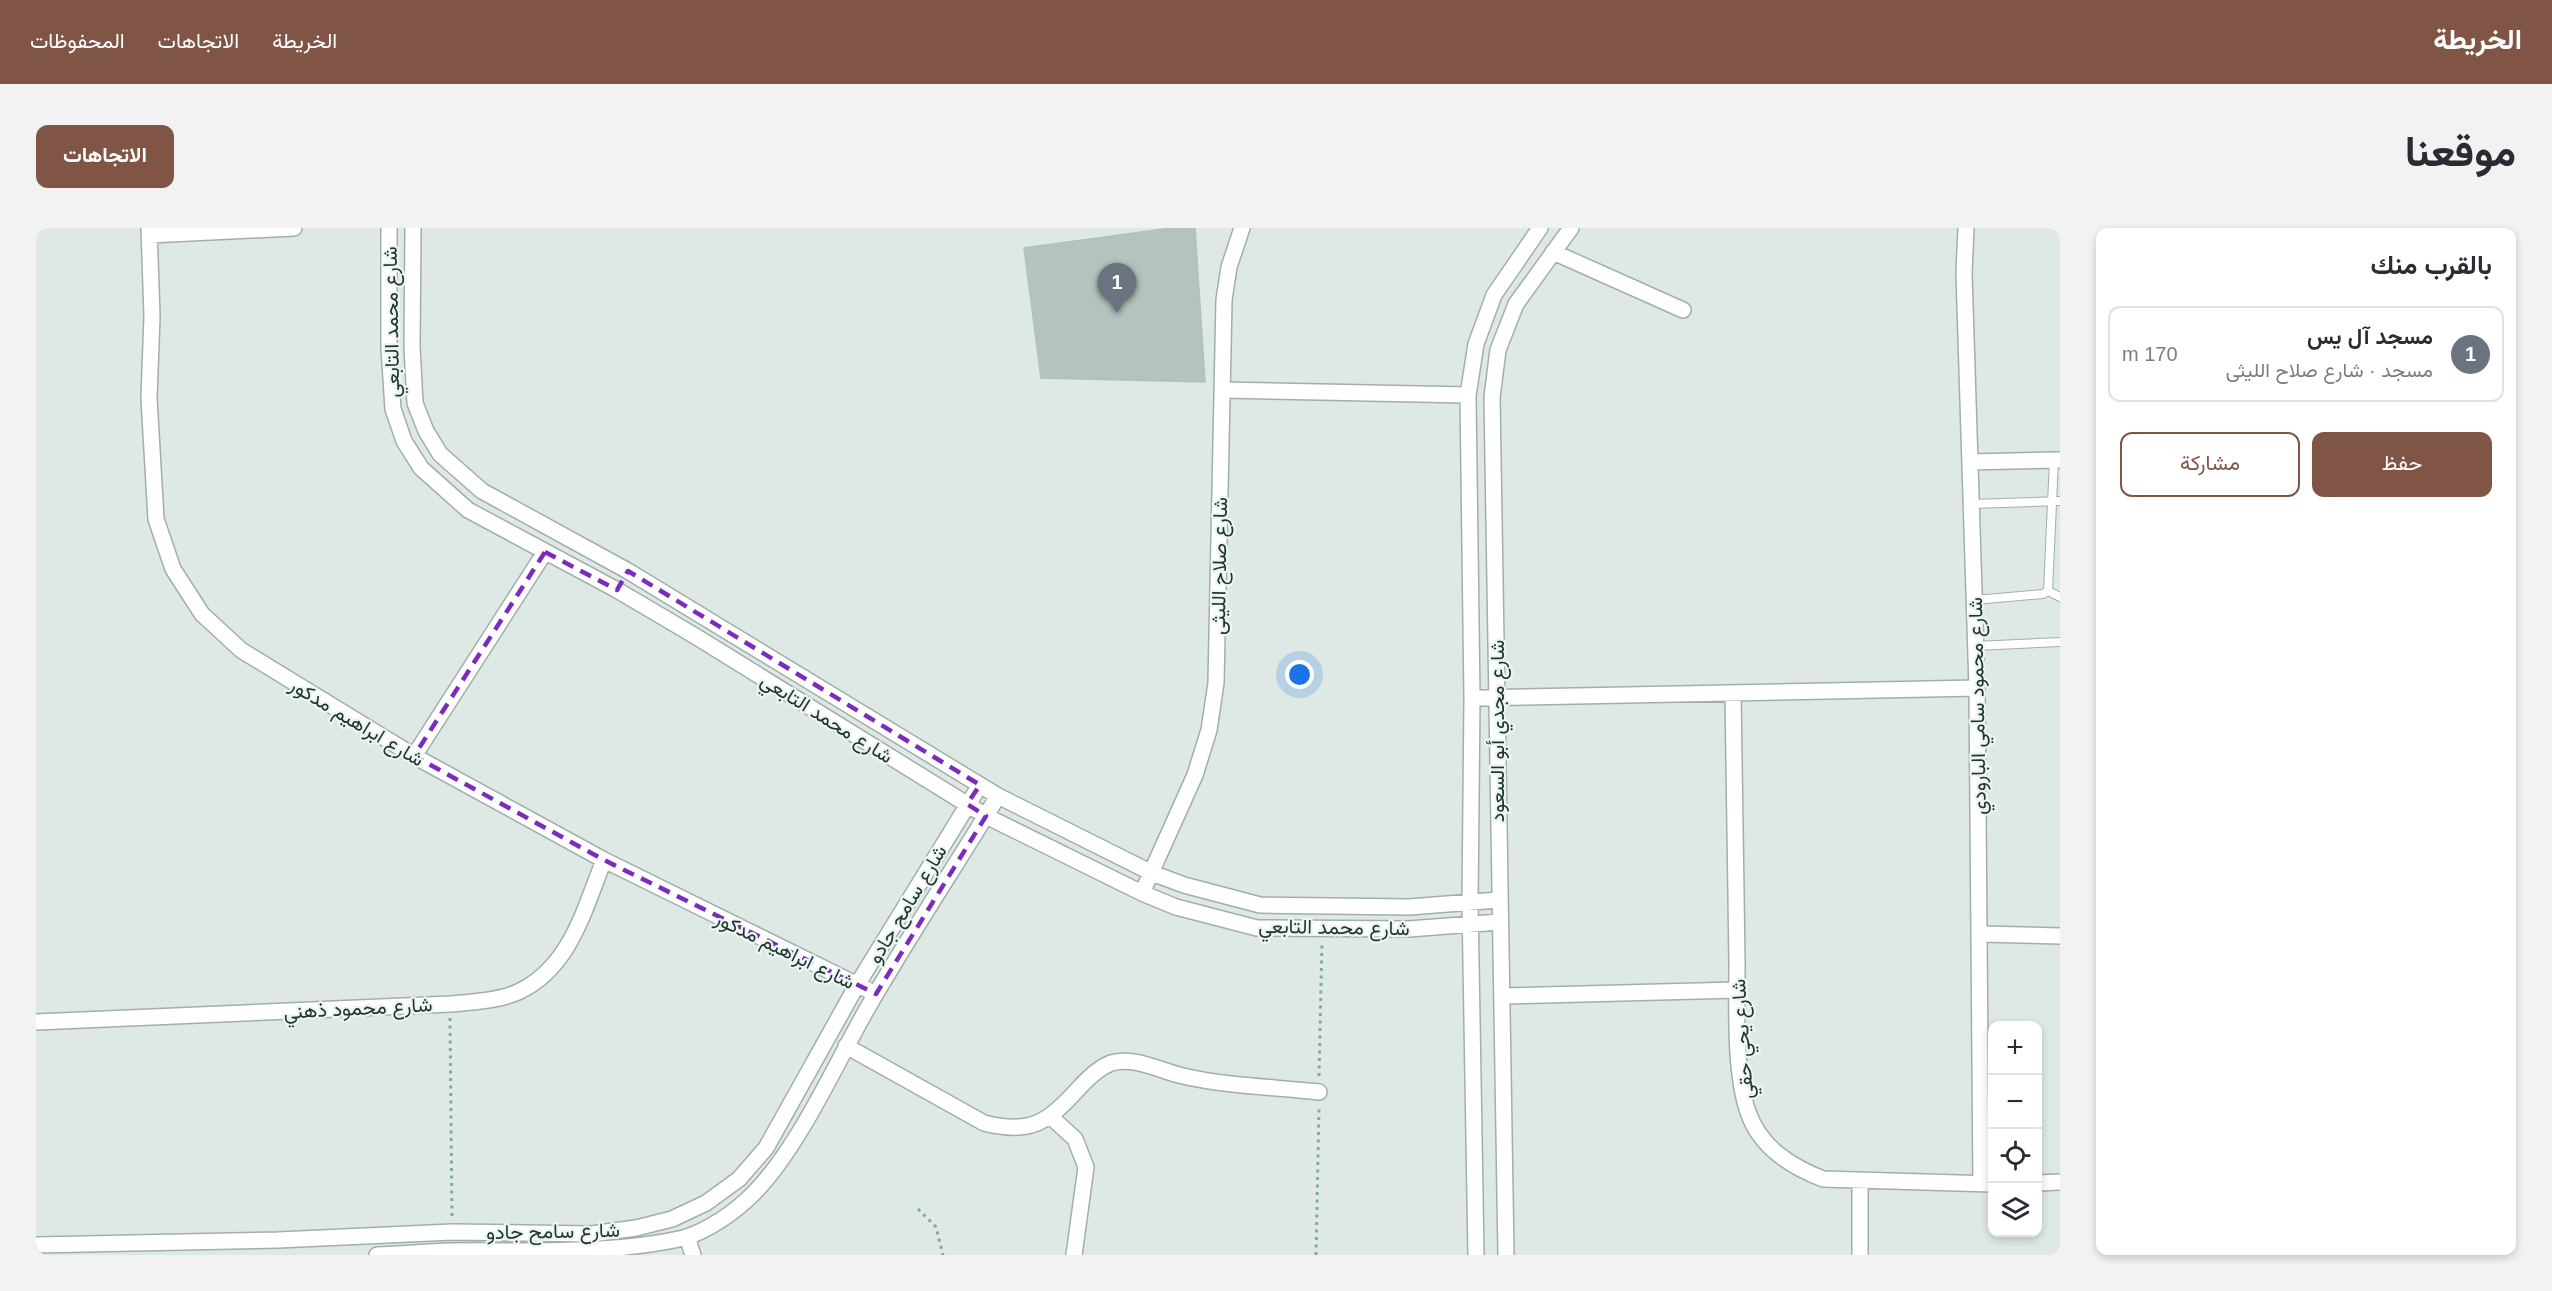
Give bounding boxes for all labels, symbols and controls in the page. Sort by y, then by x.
text: الخريطة [2433,24,2522,55]
text: المحفوظات [30,29,125,52]
text: الاتجاهات [158,29,239,52]
text: الخريطة [272,29,337,52]
button: الاتجاهات [36,125,174,188]
text: موقعنا [2405,128,2516,175]
street label: شارع محمد التابعي [379,246,409,398]
text: بالقرب منك [2371,250,2492,280]
pin: 1 [1098,264,1136,313]
text: مسجد آل يس [2307,324,2433,349]
text: 170 m [2122,343,2178,365]
text: 1 [2465,343,2476,365]
text: مسجد · شارع صلاح الليثى [2226,359,2433,381]
button: مشاركة [2120,432,2300,497]
button: حفظ [2312,432,2492,497]
street label: شارع صلاح الليثى [1207,497,1234,635]
street label: شارع محمود سامي البارودي [1964,597,1996,815]
street label: شارع مجدي أبو السعود [1486,640,1514,822]
your location [1285,660,1314,689]
street label: شارع محمد التابعي [754,669,897,773]
street label: شارع ابراهيم مدكور [284,673,428,773]
street label: شارع سامح جادو [863,841,953,969]
street label: شارع ابراهيم مدكور [709,906,858,996]
street label: شارع محمد التابعي [1258,915,1410,945]
street label: شارع يحي حقي [1727,978,1763,1100]
street label: شارع محمود ذهني [283,993,433,1029]
map controls [1988,1021,2042,1237]
button: + [1988,1021,2042,1075]
button: − [1988,1075,2042,1129]
button: locate [1988,1129,2042,1183]
button: layers [1988,1183,2042,1237]
street label: شارع سامح جادو [486,1219,620,1246]

